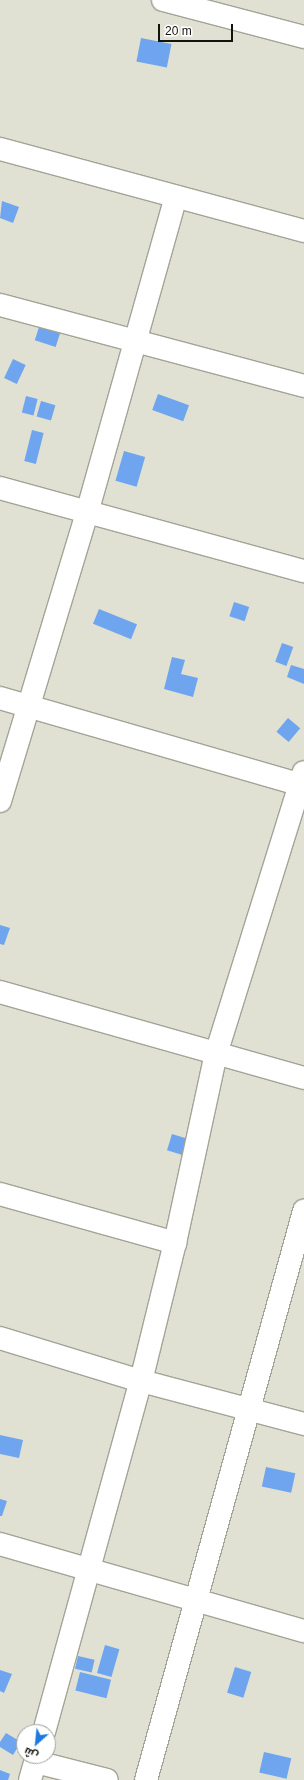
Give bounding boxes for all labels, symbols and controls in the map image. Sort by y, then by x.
scale bar [160,16,235,42]
text: 20 m [165,24,192,38]
north arrow [16,1724,56,1764]
text: ش [22,1745,40,1762]

